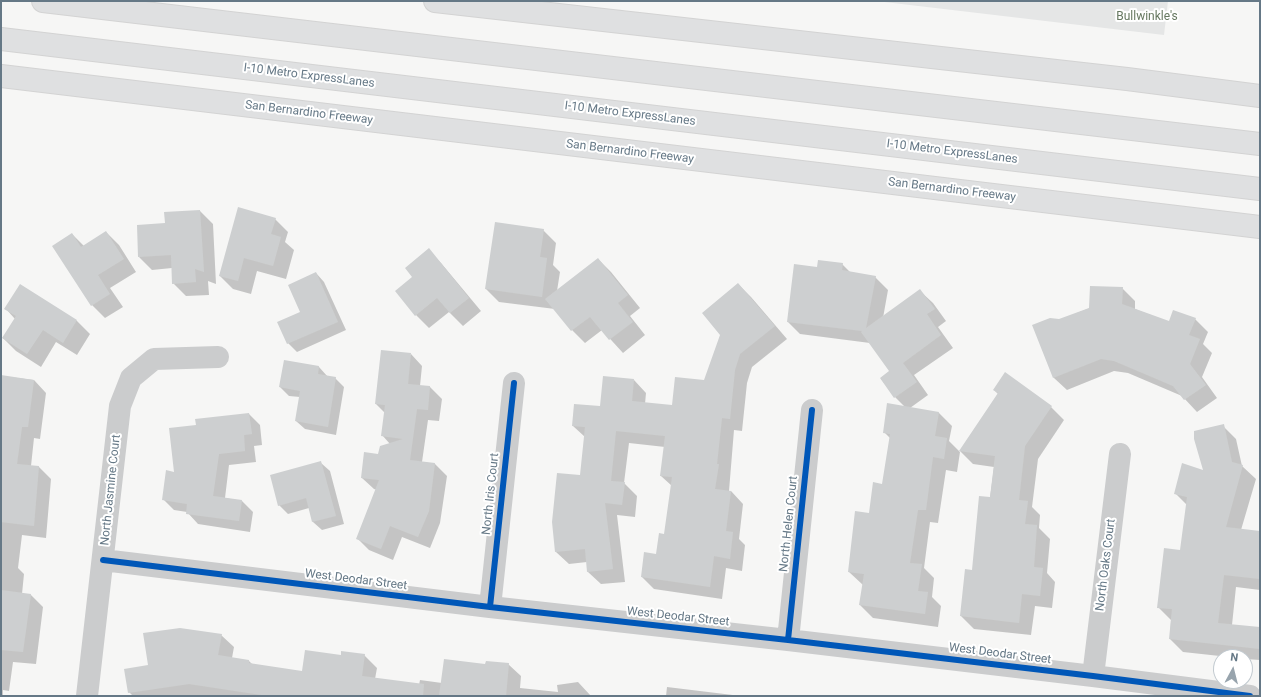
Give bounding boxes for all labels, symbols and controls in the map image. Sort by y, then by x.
park label: Bullwinkle's [1116,10,1178,24]
street label: I-10 Metro ExpressLanes [243,61,375,91]
street label: San Bernardino Freeway [244,98,374,128]
street label: I-10 Metro ExpressLanes [564,99,696,129]
street label: San Bernardino Freeway [565,137,695,167]
street label: I-10 Metro ExpressLanes [886,137,1018,167]
street label: San Bernardino Freeway [887,175,1017,205]
street label: North Jasmine Court [98,434,124,546]
street label: North Iris Court [480,452,502,536]
street label: North Helen Court [777,475,801,573]
street label: North Oaks Court [1093,518,1119,612]
street label: West Deodar Street [304,567,408,593]
street label: West Deodar Street [626,604,730,630]
street label: West Deodar Street [948,641,1052,667]
north arrow [1213,649,1253,689]
text: N [1230,651,1239,665]

